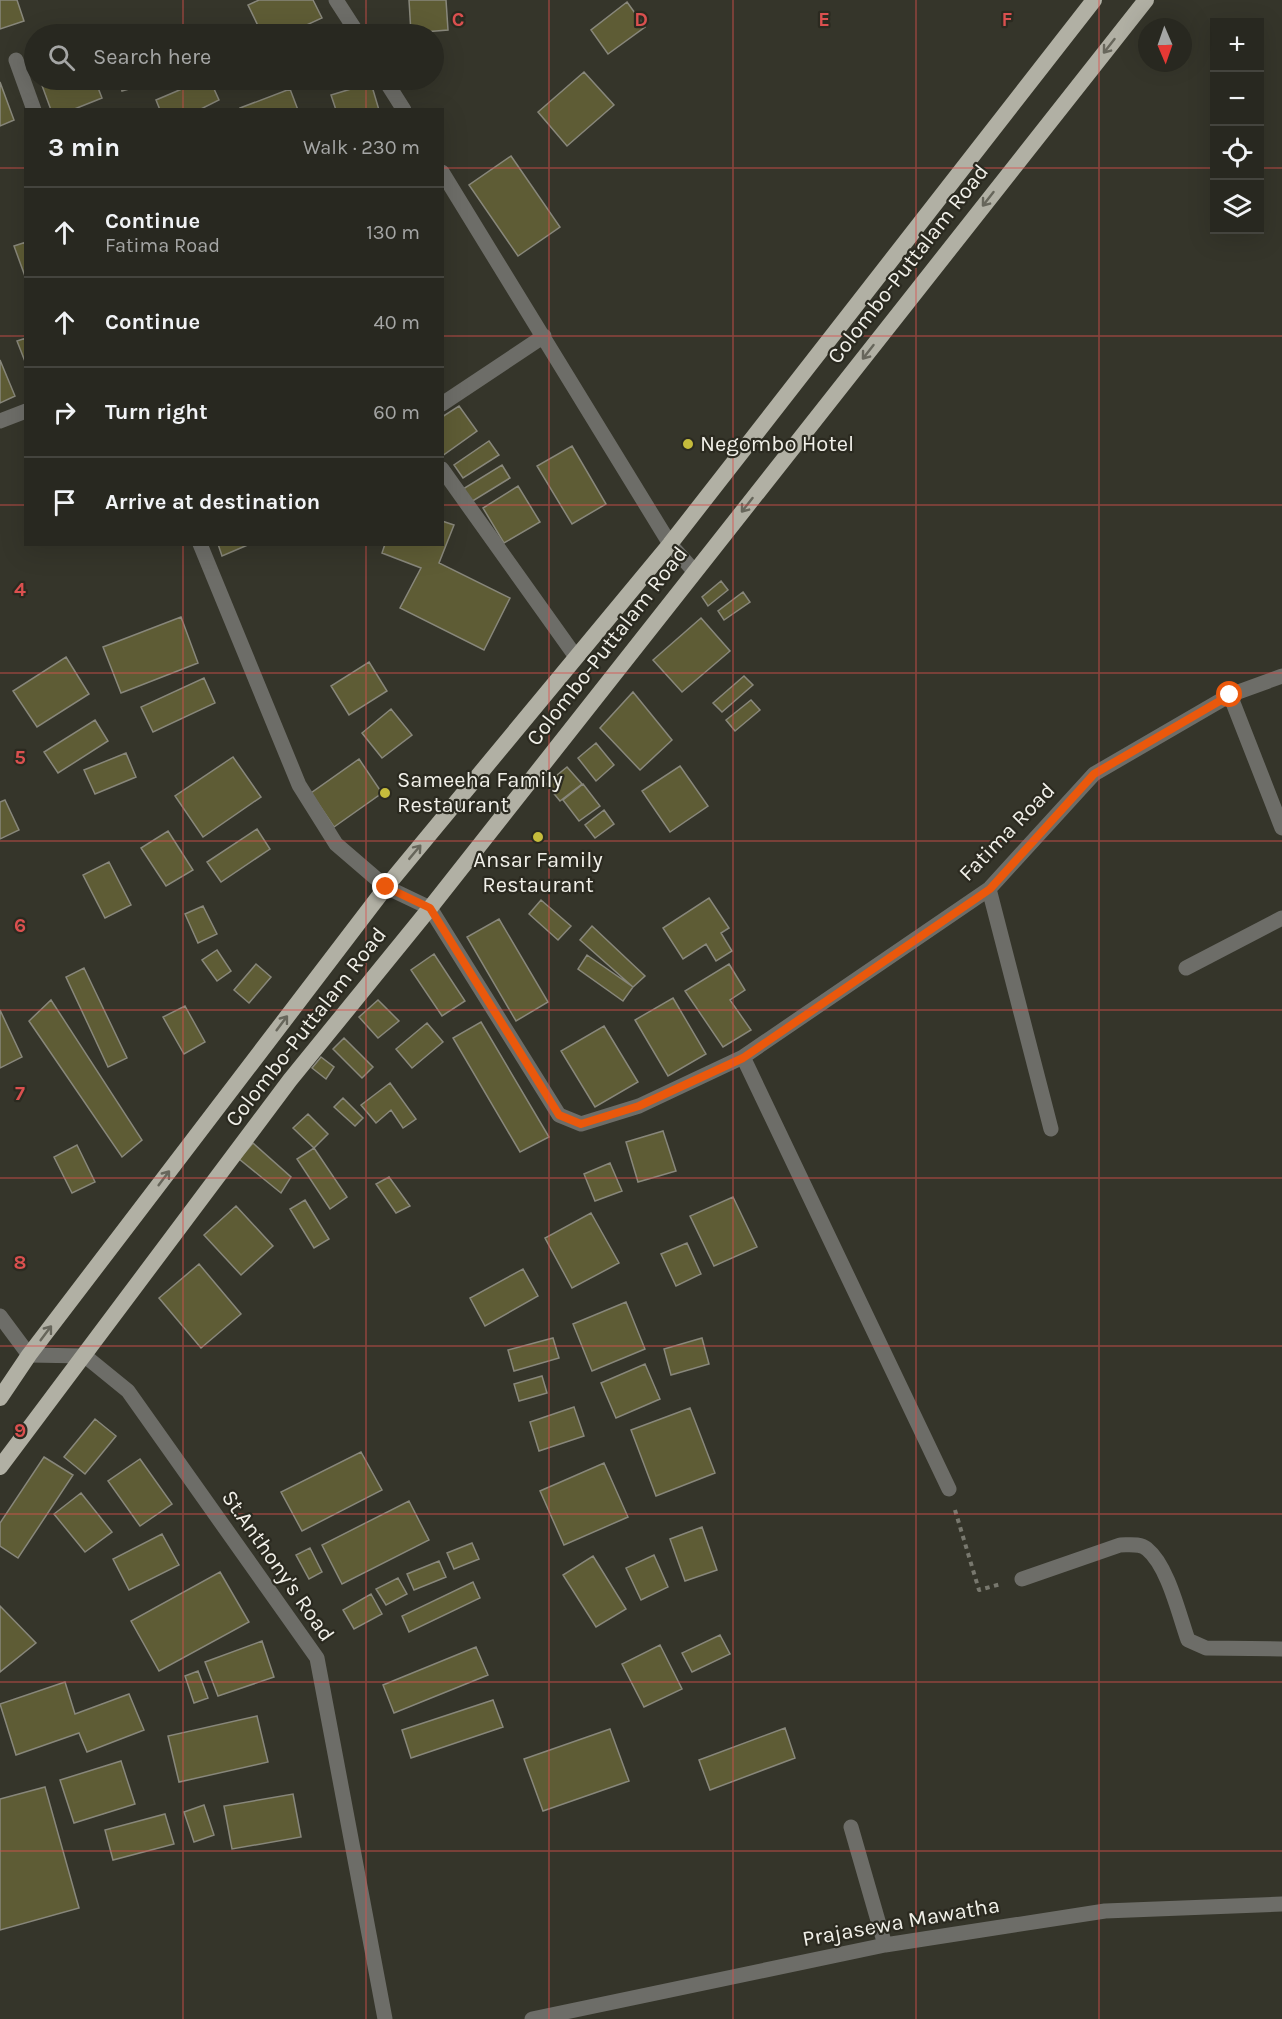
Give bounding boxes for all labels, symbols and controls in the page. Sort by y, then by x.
text: C [452,8,464,31]
text: D [634,8,648,31]
text: E [818,8,830,31]
text: F [1002,8,1013,31]
north arrow [1138,18,1192,72]
map controls [1210,18,1264,234]
button: + [1210,18,1264,72]
search box [24,24,444,90]
one-way arrow [1103,38,1116,54]
icon: search [45,41,78,74]
text: Search here [93,44,211,70]
button: − [1210,72,1264,126]
button: locate [1210,126,1264,180]
text: 3 min [48,132,120,163]
text: Walk · 230 m [303,136,420,159]
street label: Colombo-Puttalam Road [822,159,994,369]
button: layers [1210,180,1264,234]
one-way arrow [982,191,995,207]
text: Continue [105,208,200,234]
icon: ahead [48,216,81,249]
text: 130 m [366,221,420,244]
text: Fatima Road [105,234,220,257]
icon: ahead [48,306,81,339]
text: Continue [105,309,200,335]
text: 40 m [374,311,420,334]
one-way arrow [861,344,874,360]
icon: right [48,396,81,429]
text: Turn right [105,399,208,425]
text: 60 m [373,401,420,424]
place label: Negombo Hotel [700,431,854,457]
marker: Negombo Hotel [681,437,695,451]
icon: arrive [48,486,81,519]
text: Arrive at destination [105,489,320,515]
one-way arrow [740,497,753,513]
street label: Colombo-Puttalam Road [521,541,693,751]
text: 4 [14,578,26,601]
route start [1216,681,1242,707]
text: 5 [14,746,26,769]
place label: Sameeha Family Restaurant [397,767,563,818]
street label: Fatima Road [954,777,1060,887]
marker: Sameeha Family Restaurant [378,786,392,800]
marker: Ansar Family Restaurant [531,830,545,844]
one-way arrow [408,845,422,860]
place label: Ansar Family Restaurant [473,847,603,898]
route end [372,873,398,899]
text: 6 [14,914,26,937]
street label: Colombo-Puttalam Road [220,922,392,1132]
one-way arrow [276,1015,289,1031]
text: 7 [15,1082,25,1105]
one-way arrow [158,1170,170,1186]
text: 8 [14,1251,26,1274]
one-way arrow [39,1325,52,1341]
text: 9 [14,1419,26,1442]
street label: St.Anthony's Road [216,1485,340,1647]
street label: Prajasewa Mawatha [800,1892,1002,1952]

